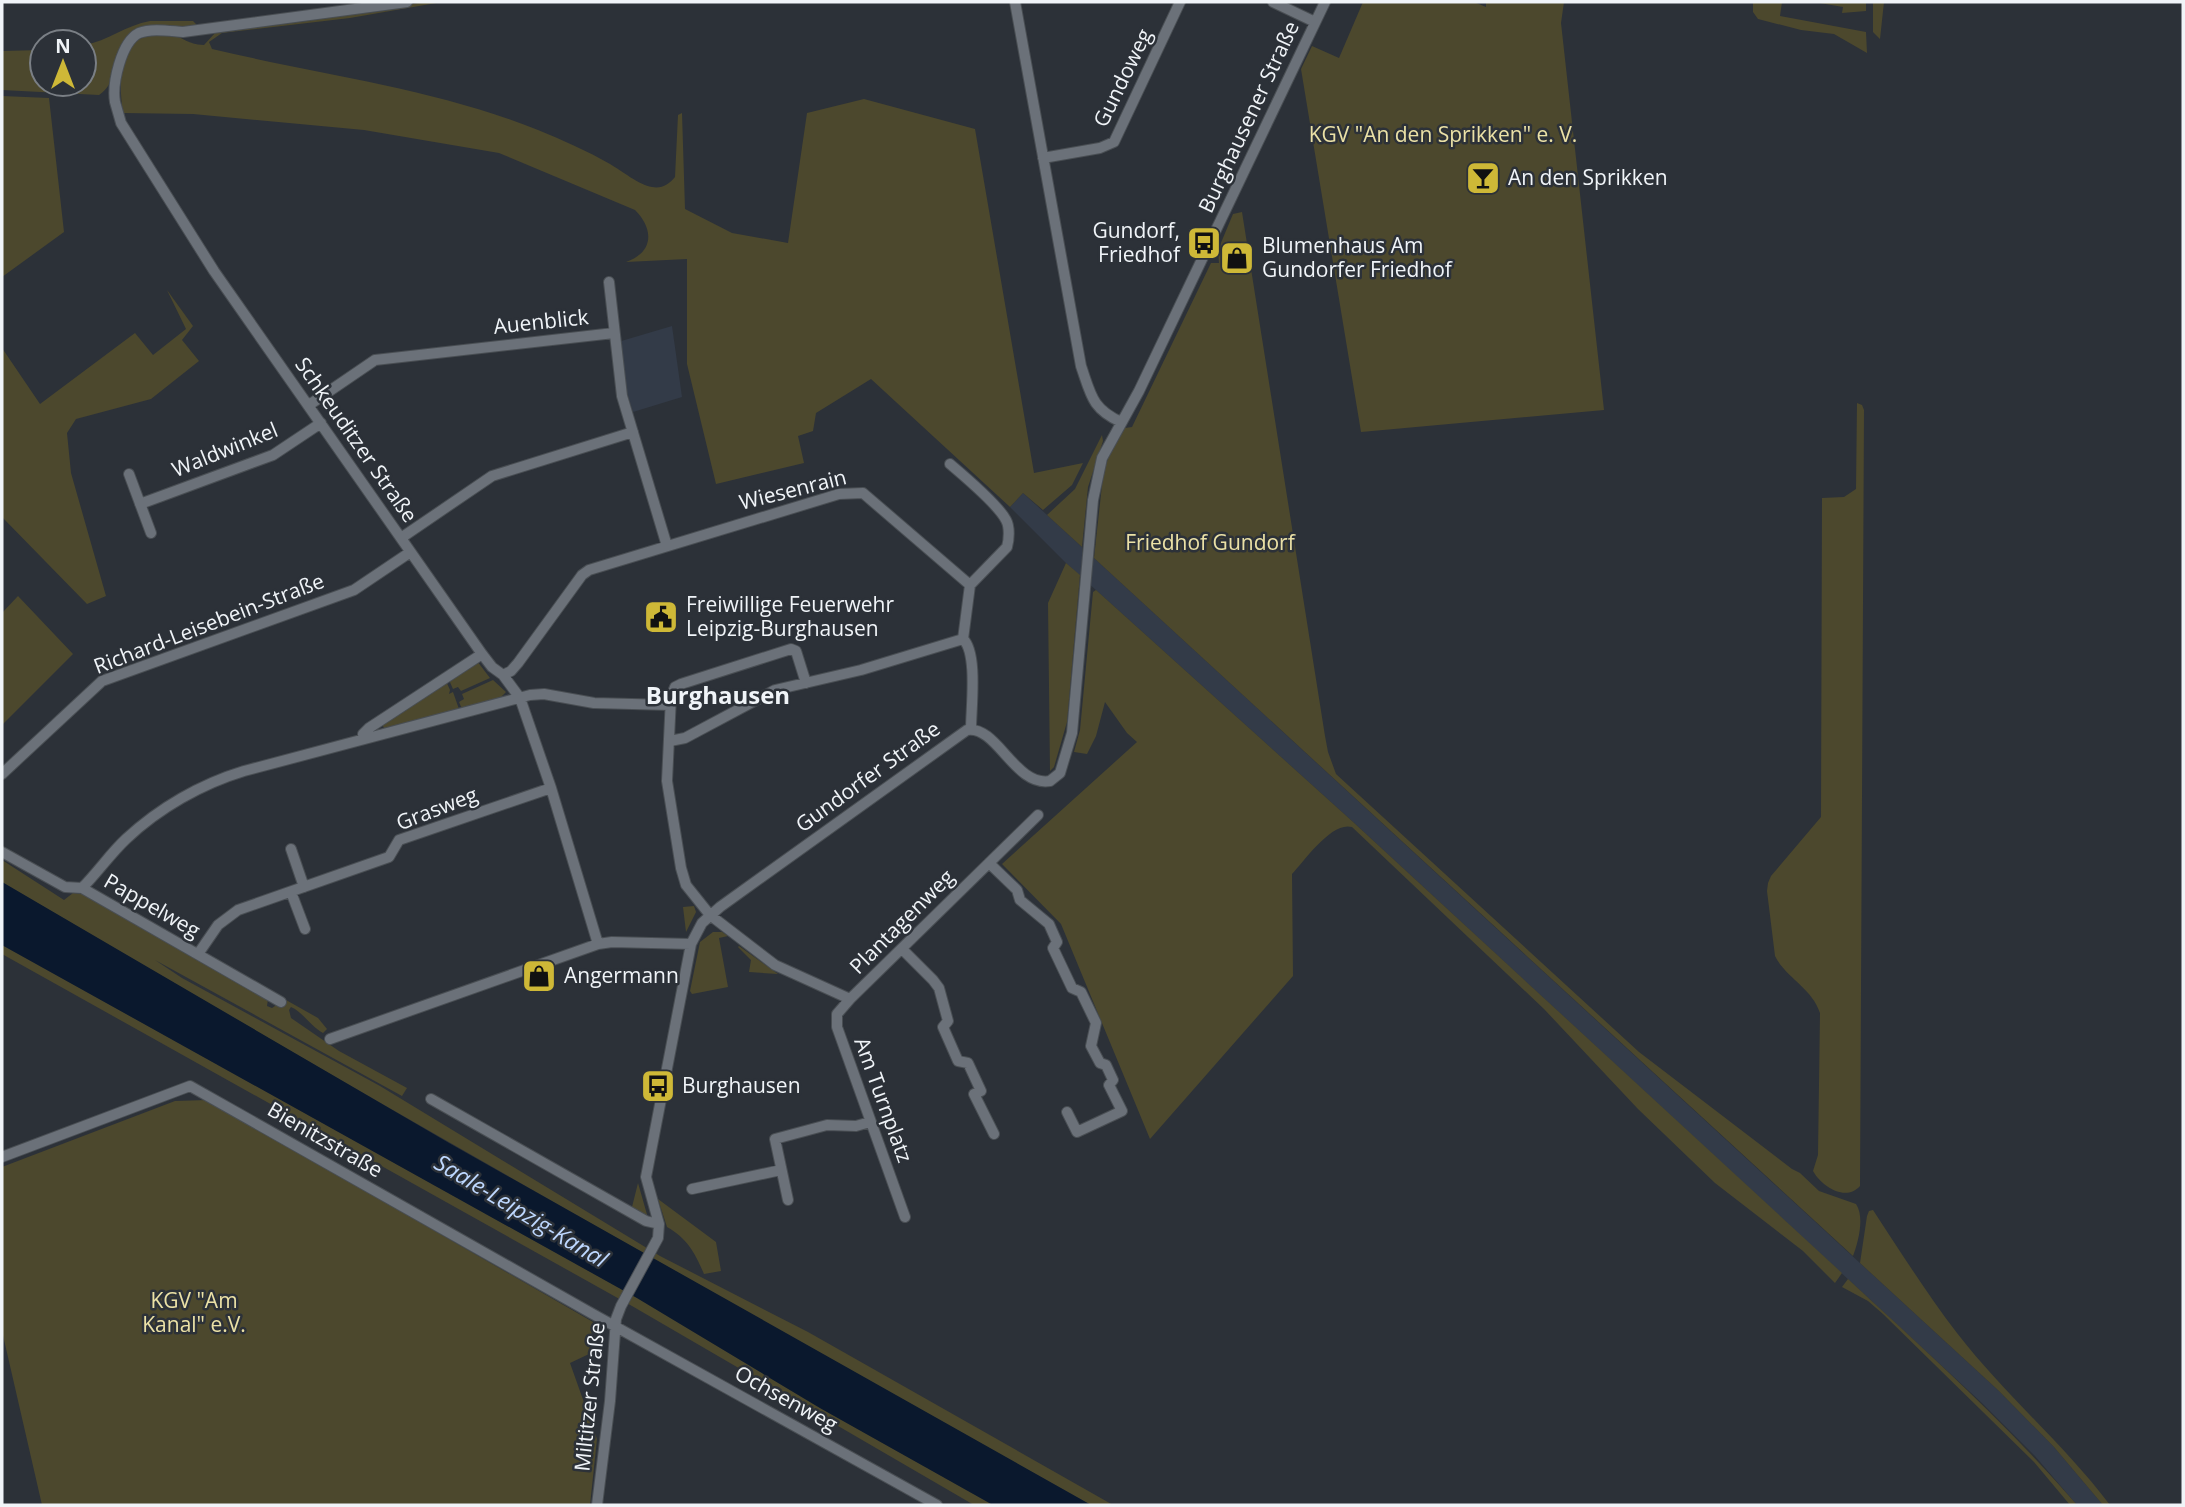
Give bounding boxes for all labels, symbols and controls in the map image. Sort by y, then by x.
street label: Burghausener Straße [1191,16,1305,217]
street label: Gundoweg [1086,24,1158,131]
north arrow [28,28,98,98]
text: N [55,33,71,59]
park label: KGV "An den Sprikken" e. V. [1309,120,1577,148]
bar icon: An den Sprikken [1464,159,1502,197]
place label: An den Sprikken [1508,163,1668,191]
place label: Gundorf, Friedhof [1092,216,1182,268]
bus stop icon: Gundorf, Friedhof [1185,224,1223,262]
place label: Blumenhaus Am Gundorfer Friedhof [1262,231,1454,283]
shop icon: Blumenhaus Am Gundorfer Friedhof [1218,239,1256,277]
street label: Auenblick [492,302,590,340]
street label: Schkeuditzer Straße [289,351,424,528]
street label: Waldwinkel [168,415,282,483]
street label: Wiesenrain [736,462,849,516]
park label: Friedhof Gundorf [1125,528,1297,556]
street label: Richard-Leisebein-Straße [89,566,328,680]
place label: Freiwillige Feuerwehr Leipzig-Burghausen [686,590,894,642]
public building icon: Freiwillige Feuerwehr Leipzig-Burghausen [642,598,680,636]
district label: Burghausen [646,678,790,711]
street label: Gundorfer Straße [790,714,945,838]
street label: Grasweg [392,780,481,836]
street label: Plantagenweg [843,863,960,980]
street label: Pappelweg [99,866,206,944]
shop icon: Angermann [520,957,558,995]
place label: Angermann [564,961,679,989]
street label: Am Turnplatz [848,1033,920,1166]
bus stop icon: Burghausen [639,1067,677,1105]
place label: Burghausen [682,1071,801,1099]
street label: Bienitzstraße [263,1095,388,1183]
water label: Saale-Leipzig-Kanal [429,1146,615,1275]
park label: KGV "Am Kanal" e.V. [142,1286,246,1338]
street label: Miltitzer Straße [567,1321,611,1473]
street label: Ochsenweg [730,1358,843,1438]

